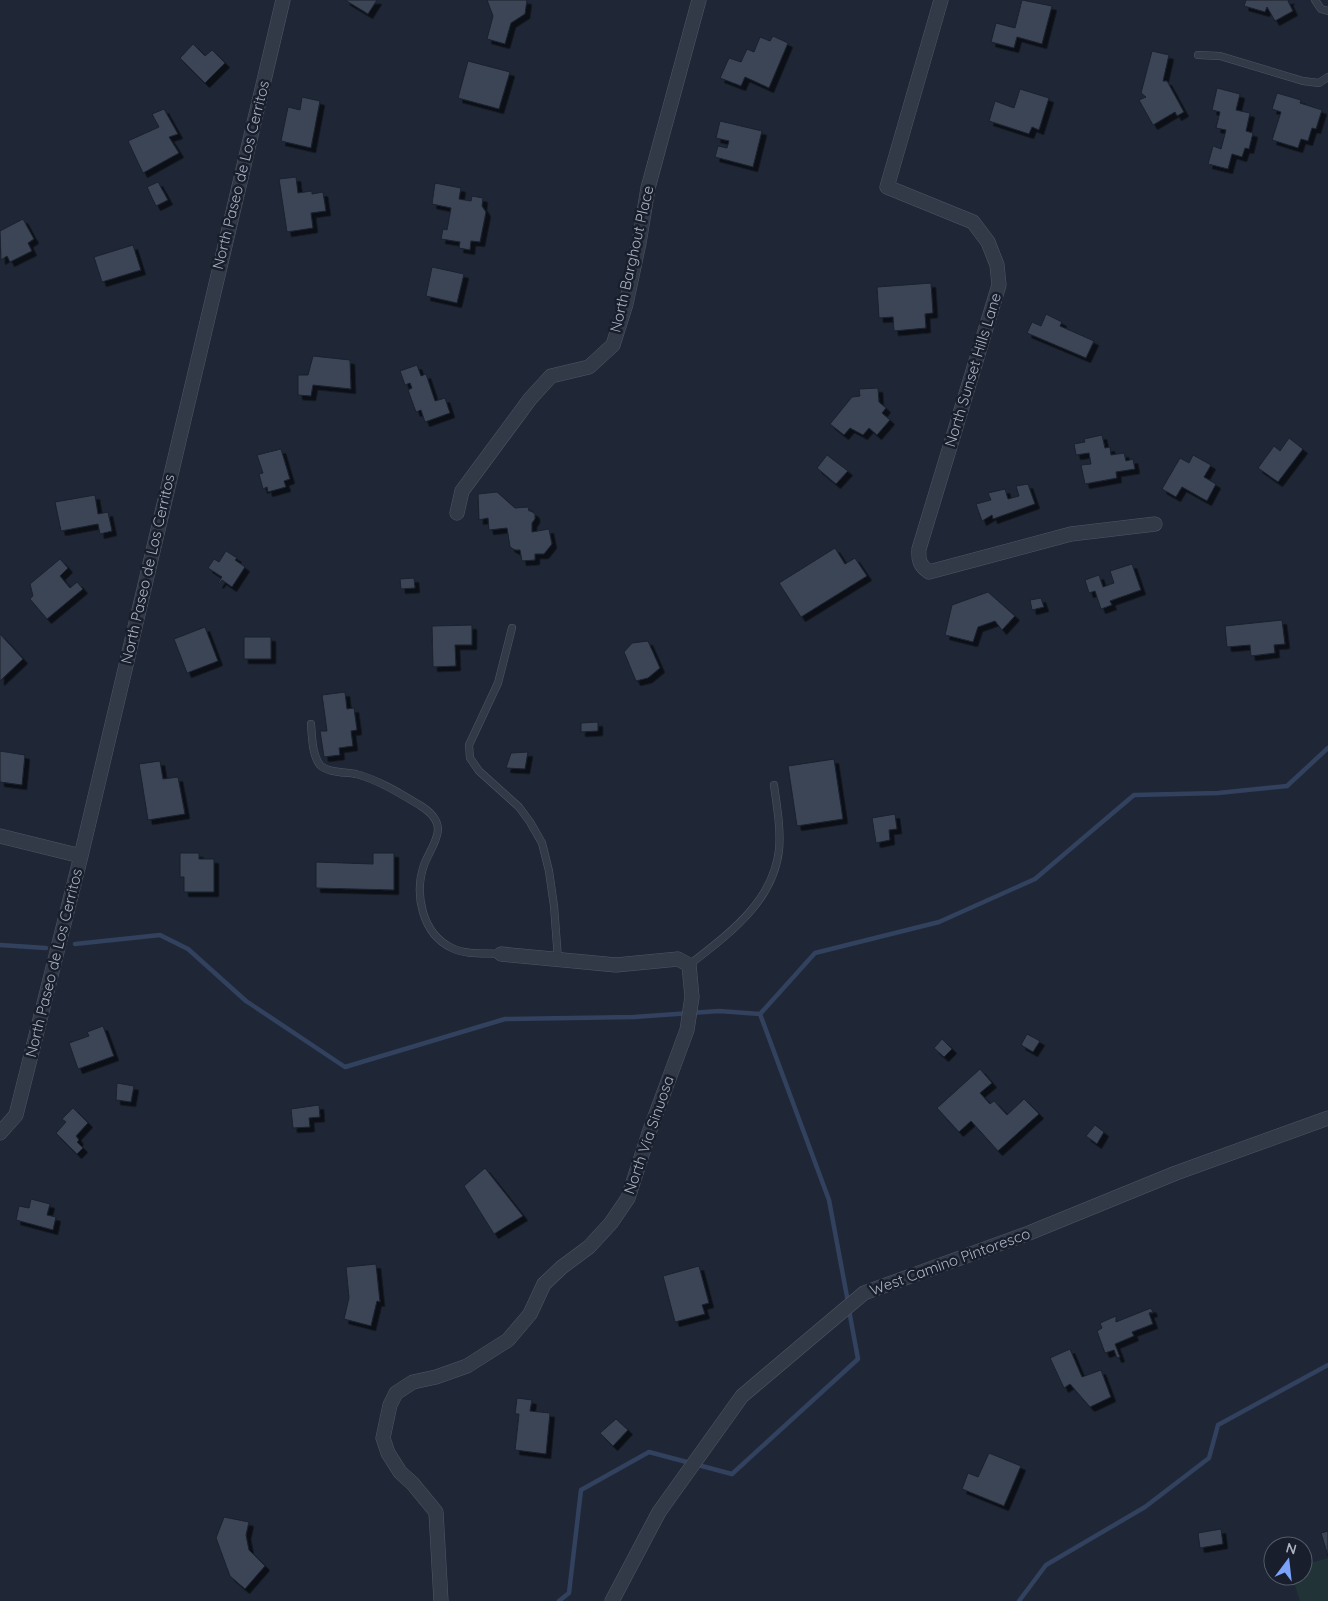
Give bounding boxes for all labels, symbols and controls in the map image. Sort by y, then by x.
street label: North Paseo de Los Cerritos [208,78,273,271]
street label: North Barghout Place [605,184,658,334]
street label: North Sunset Hills Lane [940,291,1005,449]
street label: North Paseo de Los Cerritos [116,472,179,666]
street label: North Paseo de Los Cerritos [21,866,86,1059]
street label: North Via Sinuosa [619,1073,678,1197]
street label: West Camino Pintoresco [867,1224,1033,1299]
north arrow [1263,1536,1313,1586]
text: N [1284,1538,1299,1558]

